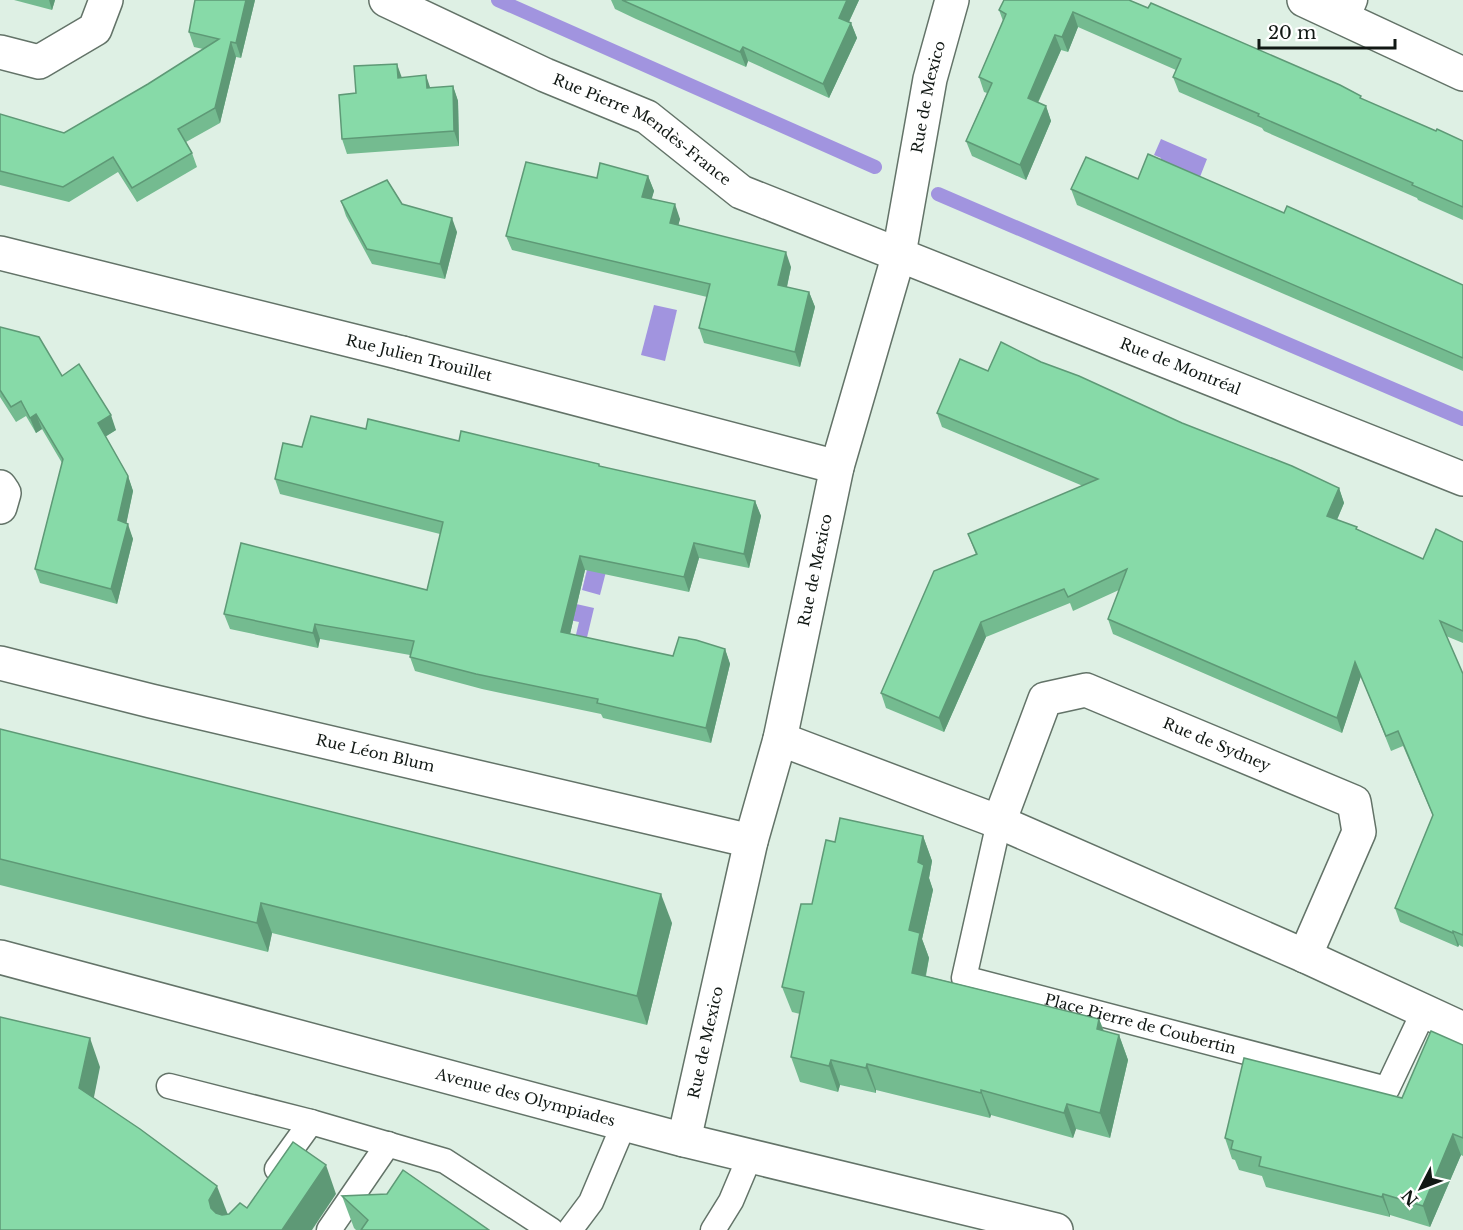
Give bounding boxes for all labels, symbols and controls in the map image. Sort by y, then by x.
scale bar [1259,12,1396,50]
text: 20 m [1268,22,1316,44]
street label: Rue de Mexico [907,38,949,155]
street label: Rue Pierre Mendès-France [550,69,735,189]
street label: Rue Julien Trouillet [344,330,495,385]
street label: Rue de Montréal [1117,334,1244,399]
street label: Rue de Mexico [794,512,836,628]
street label: Rue de Sydney [1160,713,1274,775]
street label: Rue Léon Blum [314,730,437,776]
street label: Rue de Mexico [684,984,727,1100]
street label: Place Pierre de Coubertin [1042,990,1238,1058]
street label: Avenue des Olympiades [433,1064,618,1130]
north arrow [1391,1158,1451,1218]
text: N [1397,1186,1422,1210]

